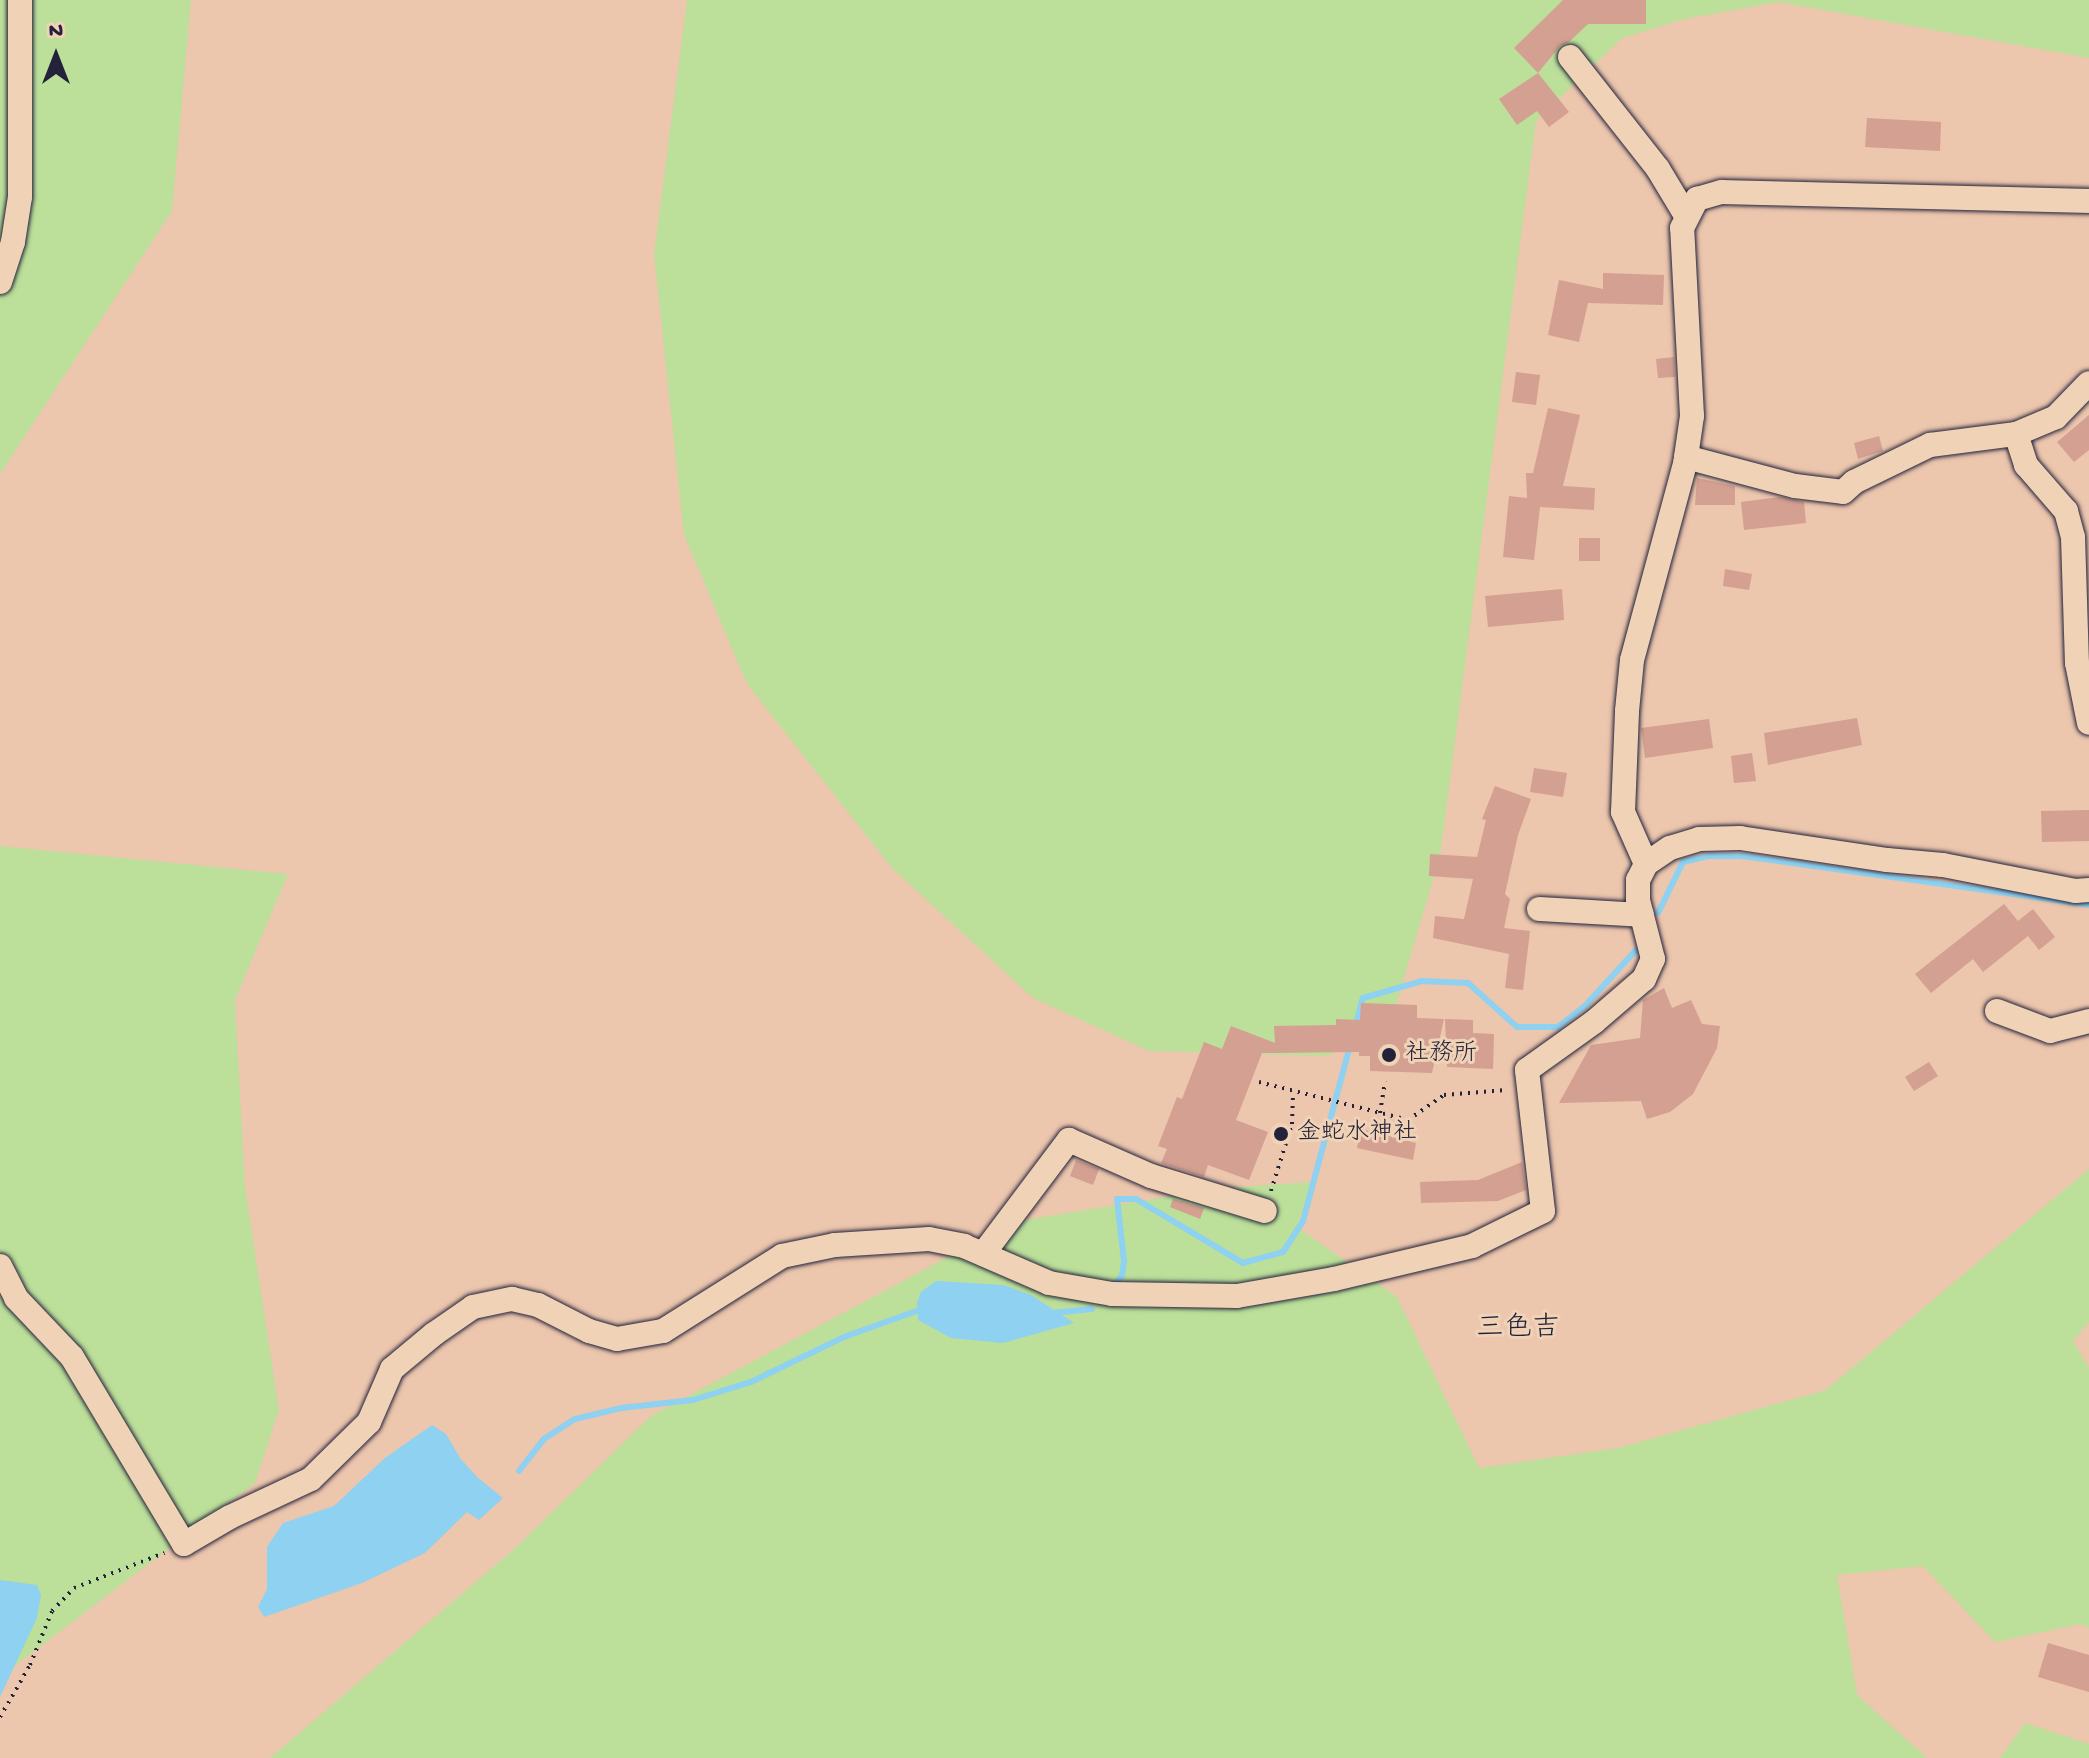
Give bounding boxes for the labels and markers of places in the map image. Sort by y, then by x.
place label: 社務所 [1405,1041,1477,1069]
marker: 社務所 [1380,1046,1398,1064]
place label: 金蛇水神社 [1297,1120,1417,1148]
marker: 金蛇水神社 [1272,1125,1290,1143]

